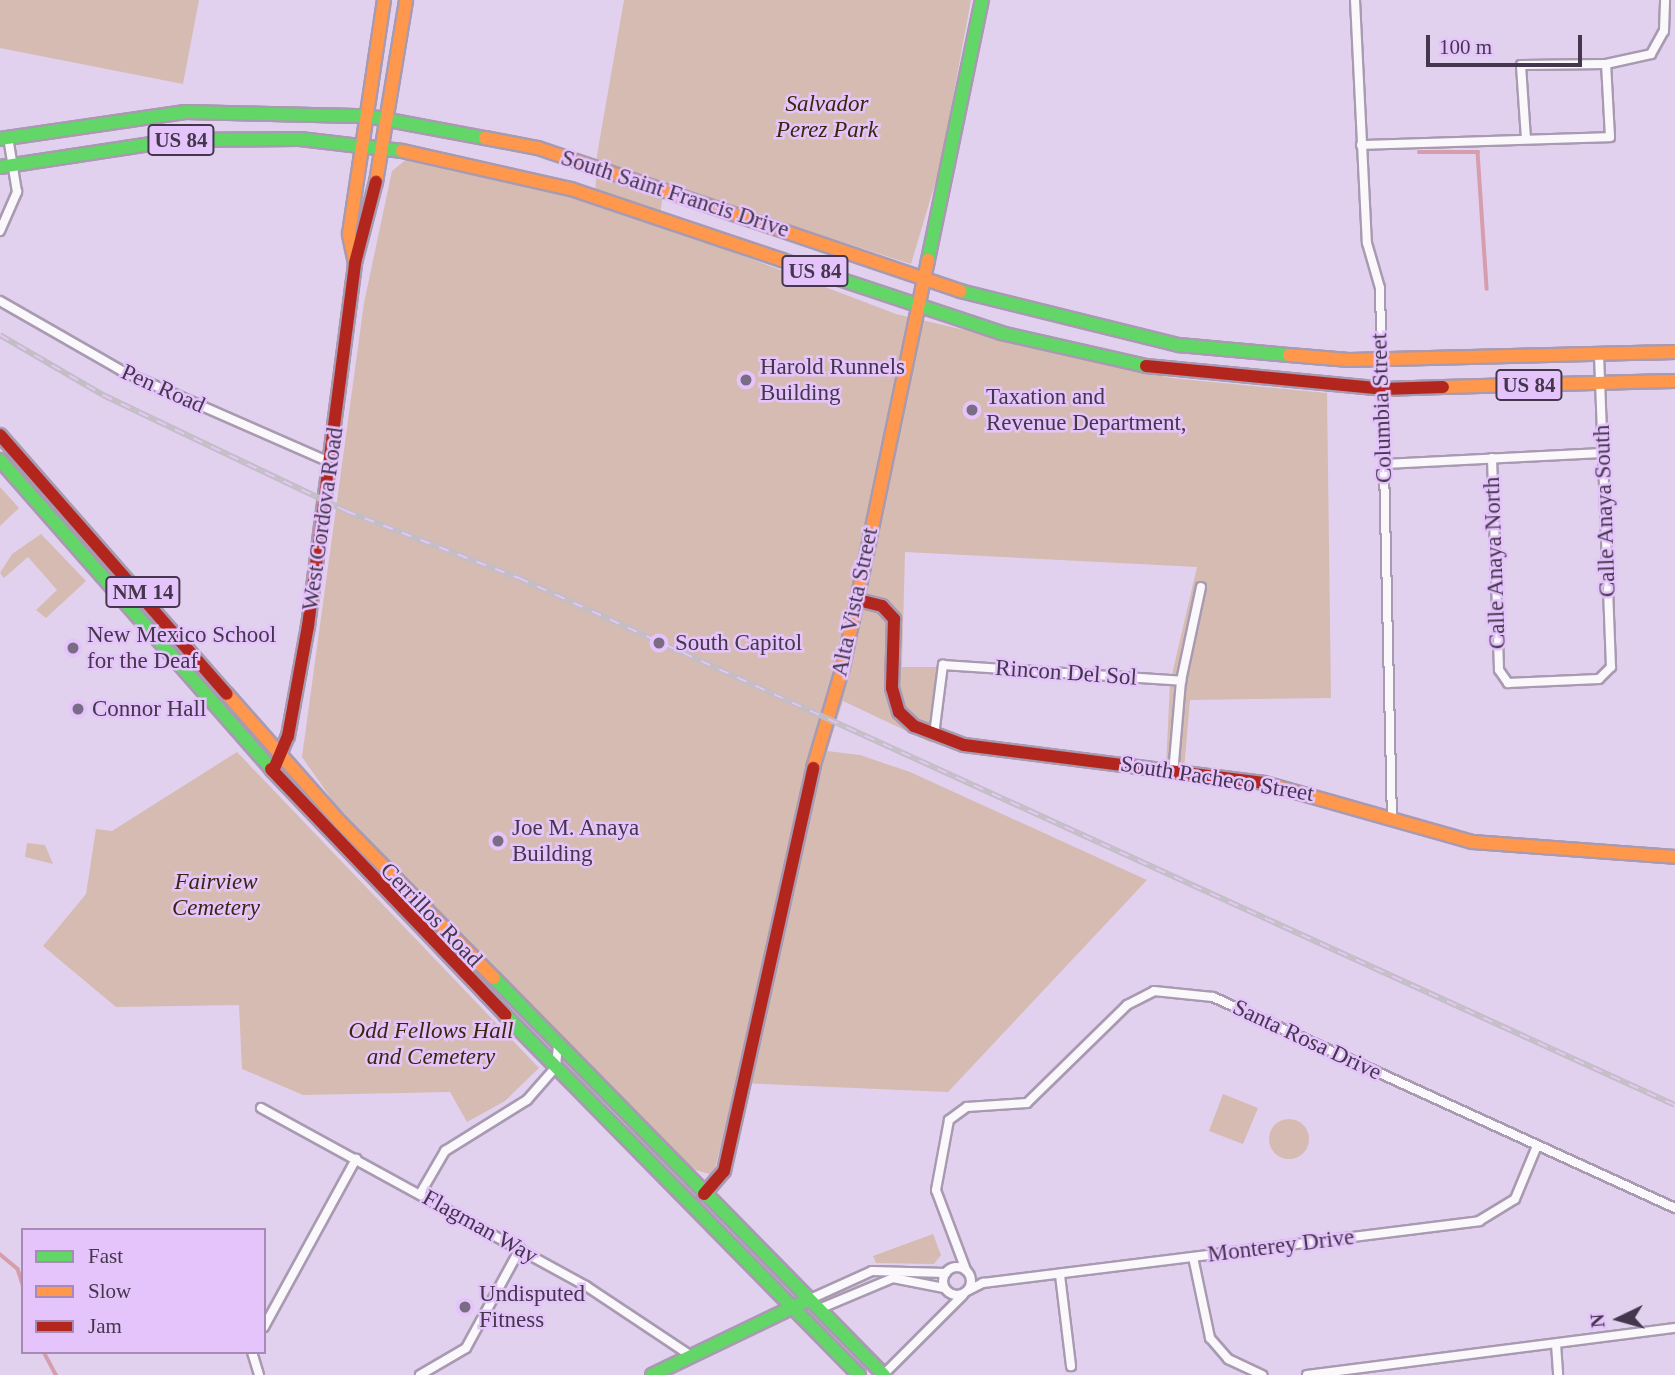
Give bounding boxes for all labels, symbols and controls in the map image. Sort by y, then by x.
scale bar [1430,21,1586,65]
text: 100 m [1439,35,1492,59]
park label: Salvador Perez Park [776,90,878,144]
road number: US 84 [146,122,216,158]
street label: South Saint Francis Drive [557,144,793,244]
road number: US 84 [780,254,850,288]
street label: Columbia Street [1366,333,1398,483]
place label: Harold Runnels Building [760,353,905,407]
street label: Pen Road [117,358,209,420]
road number: US 84 [1494,368,1564,402]
marker: Harold Runnels Building [738,372,754,388]
place label: Taxation and Revenue Department, [986,383,1187,437]
marker: Taxation and Revenue Department, [964,402,980,418]
street label: Calle Anaya South [1588,424,1622,598]
street label: West Cordova Road [296,426,350,612]
street label: Calle Anaya North [1478,476,1512,650]
street label: Alta Vista Street [826,525,884,679]
road number: NM 14 [104,574,182,610]
place label: New Mexico School for the Deaf [87,621,276,675]
place label: South Capitol [675,629,802,657]
marker: South Capitol [649,633,669,653]
marker: New Mexico School for the Deaf [65,640,81,656]
street label: Rincon Del Sol [994,654,1138,692]
place label: Connor Hall [92,695,206,723]
marker: Connor Hall [70,701,86,717]
street label: South Pacheco Street [1118,750,1316,808]
place label: Joe M. Anaya Building [512,814,640,868]
marker: Joe M. Anaya Building [490,833,506,849]
street label: Cerrillos Road [374,857,488,973]
park label: Fairview Cemetery [172,868,260,922]
street label: Santa Rosa Drive [1228,993,1386,1087]
park label: Odd Fellows Hall and Cemetery [349,1017,513,1071]
street label: Flagman Way [417,1184,543,1270]
street label: Monterey Drive [1206,1223,1356,1269]
legend [21,1228,266,1354]
text: Fast [88,1244,123,1268]
text: Slow [88,1279,131,1303]
place label: Undisputed Fitness [479,1280,585,1334]
north arrow [1584,1284,1654,1354]
marker: Undisputed Fitness [457,1299,473,1315]
text: N [1587,1313,1609,1329]
text: Jam [88,1314,122,1338]

